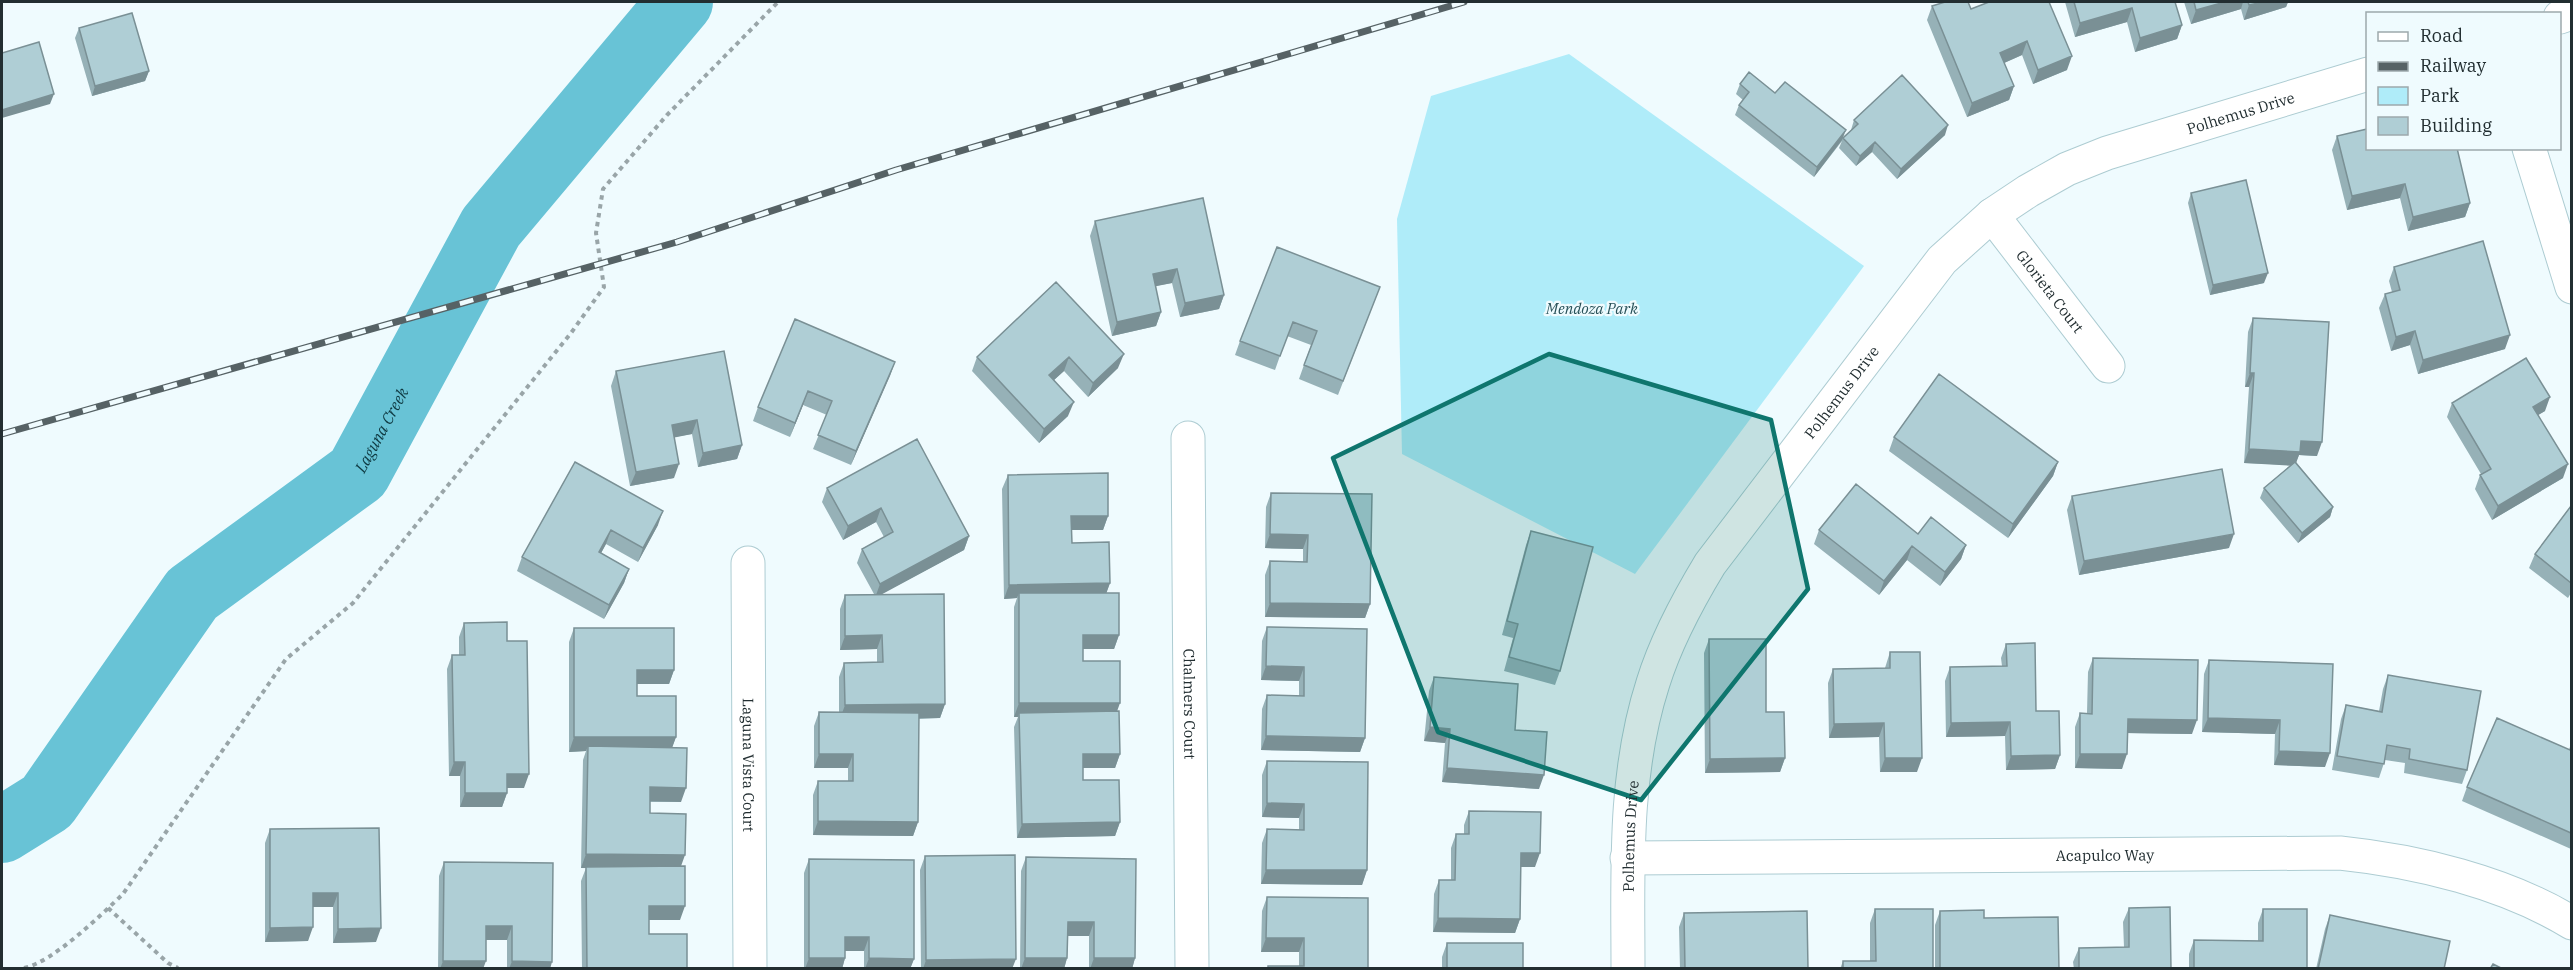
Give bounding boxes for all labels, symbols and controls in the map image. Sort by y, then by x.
legend [2366,12,2561,150]
text: Road [2420,24,2463,47]
text: Railway [2420,54,2486,77]
text: Park [2420,84,2460,107]
street label: Polhemus Drive [2184,87,2297,138]
text: Building [2420,114,2492,137]
street label: Glorieta Court [2013,246,2088,336]
park label: Mendoza Park [1545,299,1638,318]
street label: Polhemus Drive [1800,342,1883,442]
water label: Laguna Creek [350,383,413,477]
street label: Chalmers Court [1180,648,1200,760]
street label: Laguna Vista Court [739,698,759,832]
street label: Polhemus Drive [1618,779,1642,892]
street label: Acapulco Way [2056,845,2154,864]

